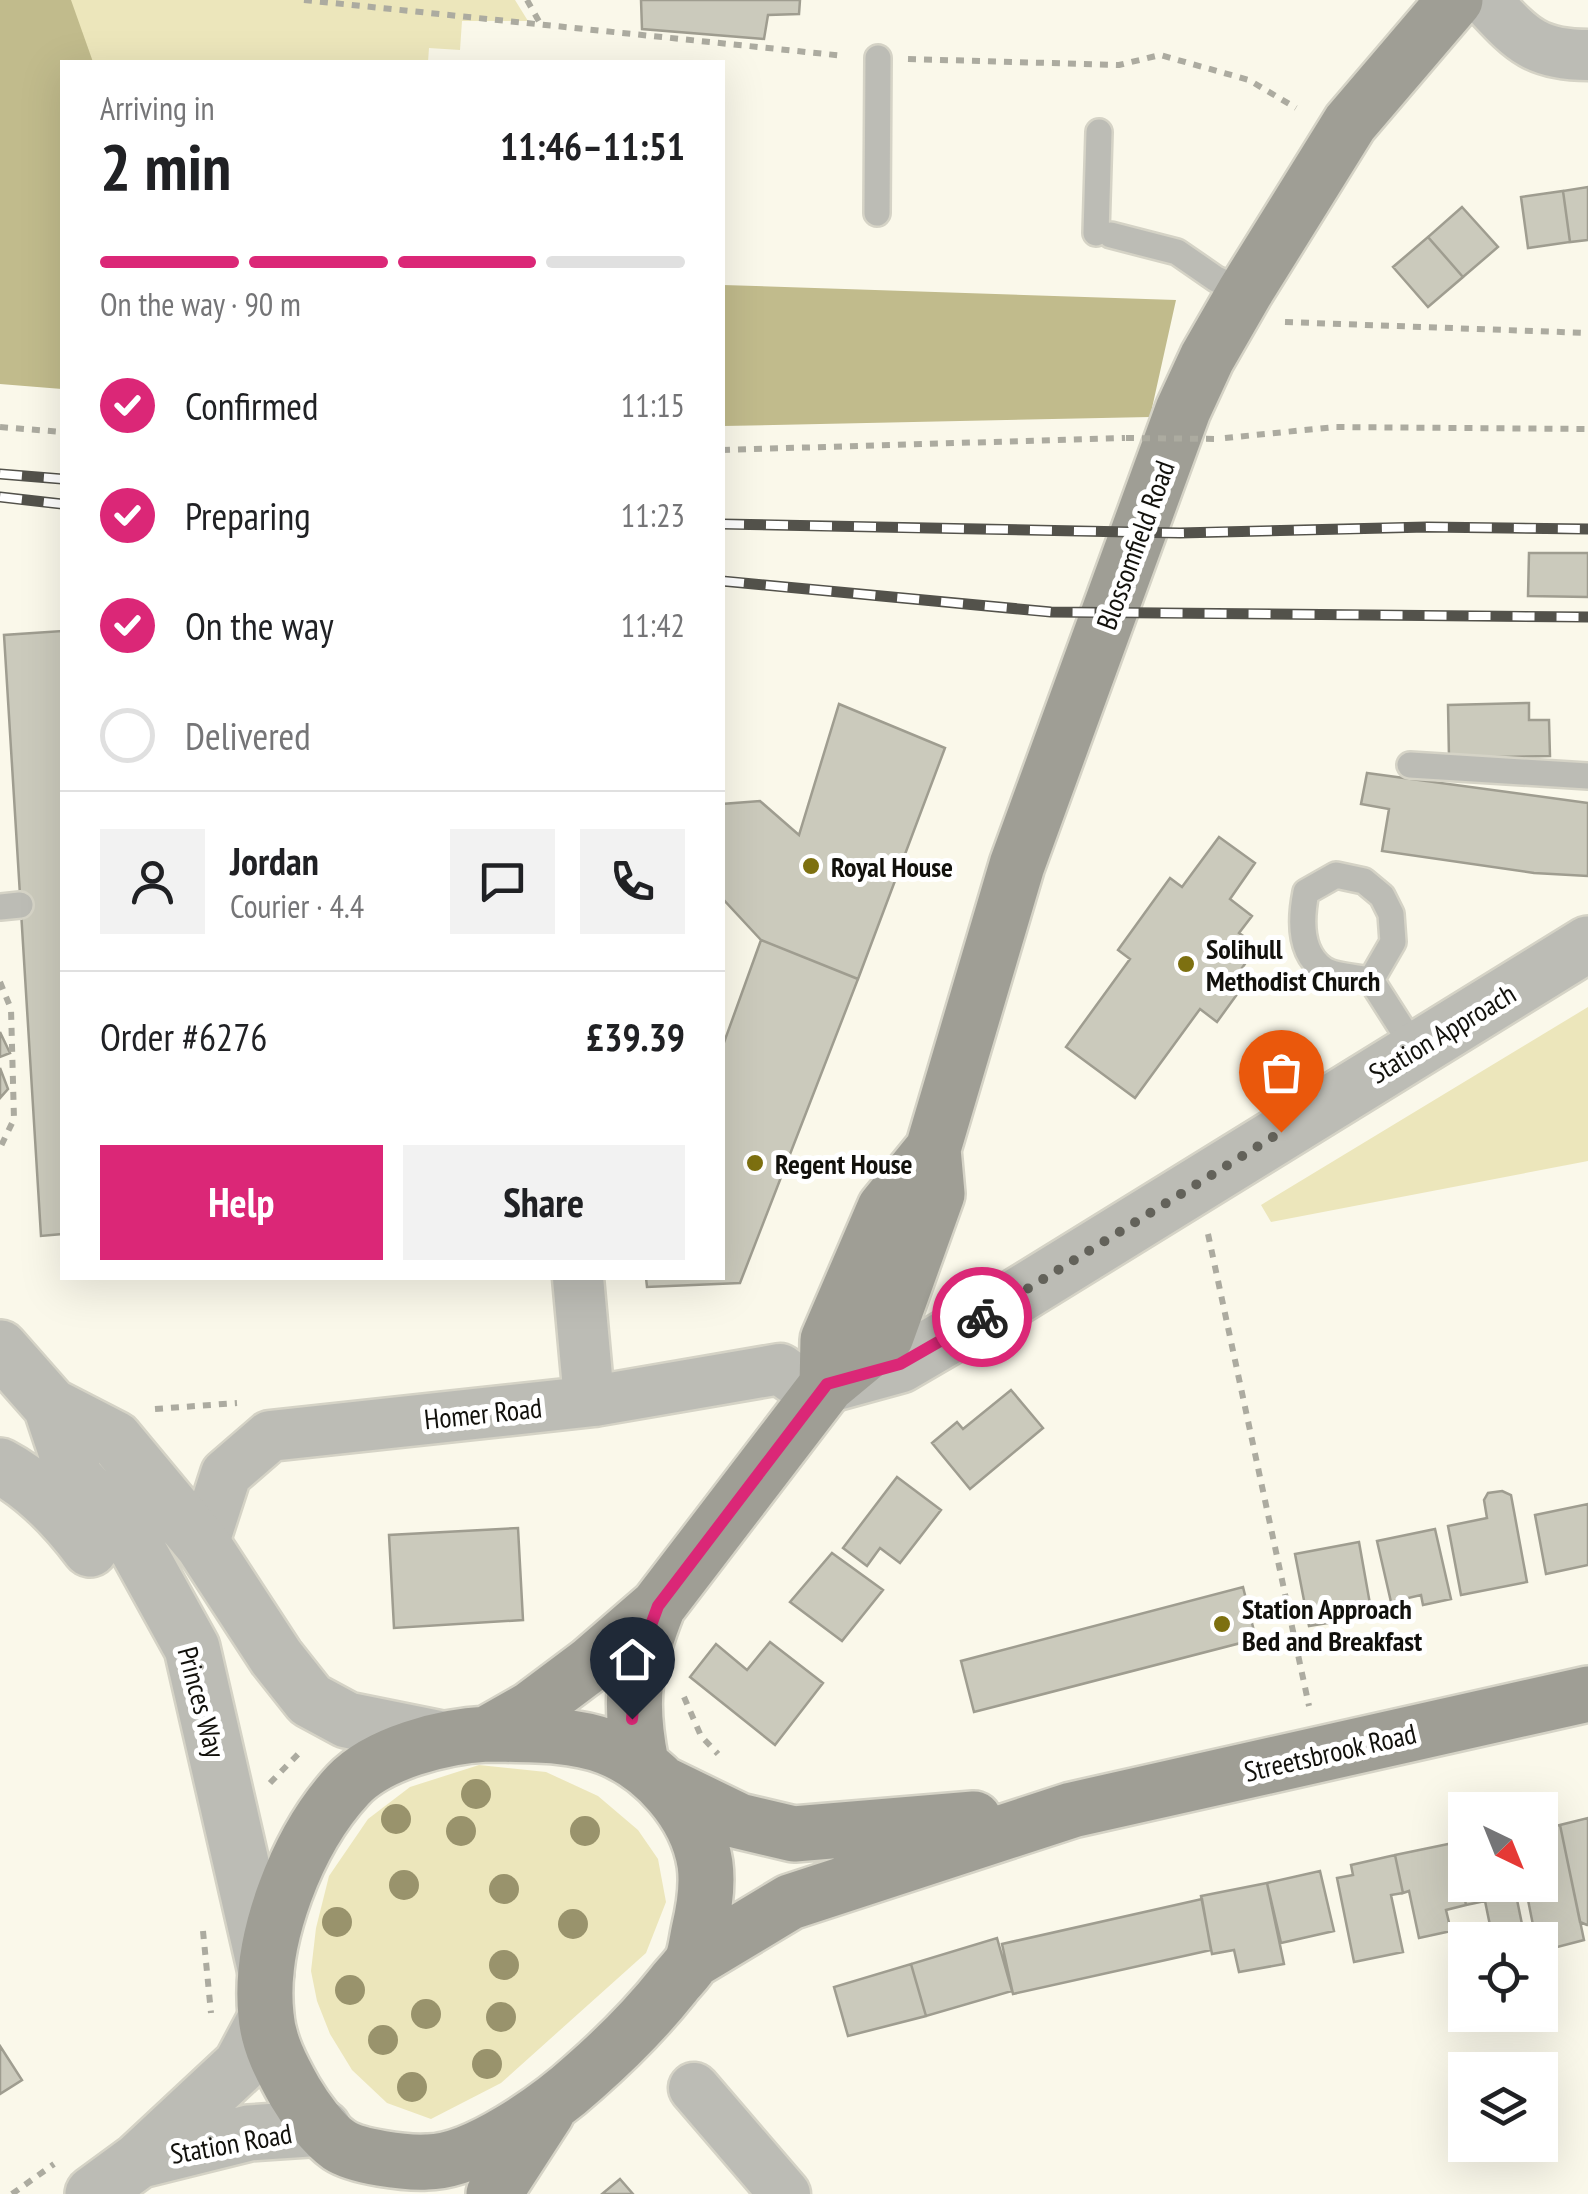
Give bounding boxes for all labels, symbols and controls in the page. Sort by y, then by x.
text: Arriving in [100,87,215,129]
text: 11:46–11:51 [500,121,685,170]
text: 2 min [100,124,231,208]
text: On the way · 90 m [100,283,301,325]
icon: check [100,378,155,433]
text: Confirmed [185,381,318,430]
text: 11:15 [621,384,685,426]
street label: Blossomfield Road [1087,455,1183,635]
icon: check [100,488,155,543]
text: Preparing [185,491,311,540]
text: 11:23 [621,494,685,536]
icon: check [100,598,155,653]
text: On the way [185,601,333,650]
text: 11:42 [621,604,685,646]
text: Delivered [185,711,311,760]
button: person [100,829,205,934]
button: chat [450,829,555,934]
button: phone [580,829,685,934]
text: Jordan [230,836,319,885]
place label: Royal House [831,848,953,885]
marker: Royal House [800,855,822,877]
text: Courier · 4.4 [230,885,364,927]
place label: Solihull Methodist Church [1206,930,1380,999]
marker: Solihull Methodist Church [1175,953,1197,975]
street label: Station Approach [1362,975,1522,1091]
text: Order #6276 [100,1012,267,1061]
text: £39.39 [586,1012,685,1061]
pin [1239,1030,1324,1133]
icon: bag [1254,1045,1309,1100]
button: Help [100,1145,383,1260]
button: Share [403,1145,685,1260]
place label: Regent House [775,1145,912,1182]
marker: Regent House [744,1152,766,1174]
courier [932,1267,1032,1367]
icon: bike [955,1290,1010,1345]
street label: Homer Road [422,1388,544,1438]
place label: Station Approach Bed and Breakfast [1242,1590,1422,1659]
marker: Station Approach Bed and Breakfast [1211,1613,1233,1635]
pin [590,1617,675,1720]
icon: home [605,1632,660,1687]
street label: Princes Way [169,1642,235,1762]
street label: Streetsbrook Road [1240,1714,1420,1790]
north arrow [1448,1792,1558,1902]
map controls [1448,1792,1558,2162]
button: locate [1448,1922,1558,2032]
button: layers [1448,2052,1558,2162]
street label: Station Road [167,2114,295,2172]

